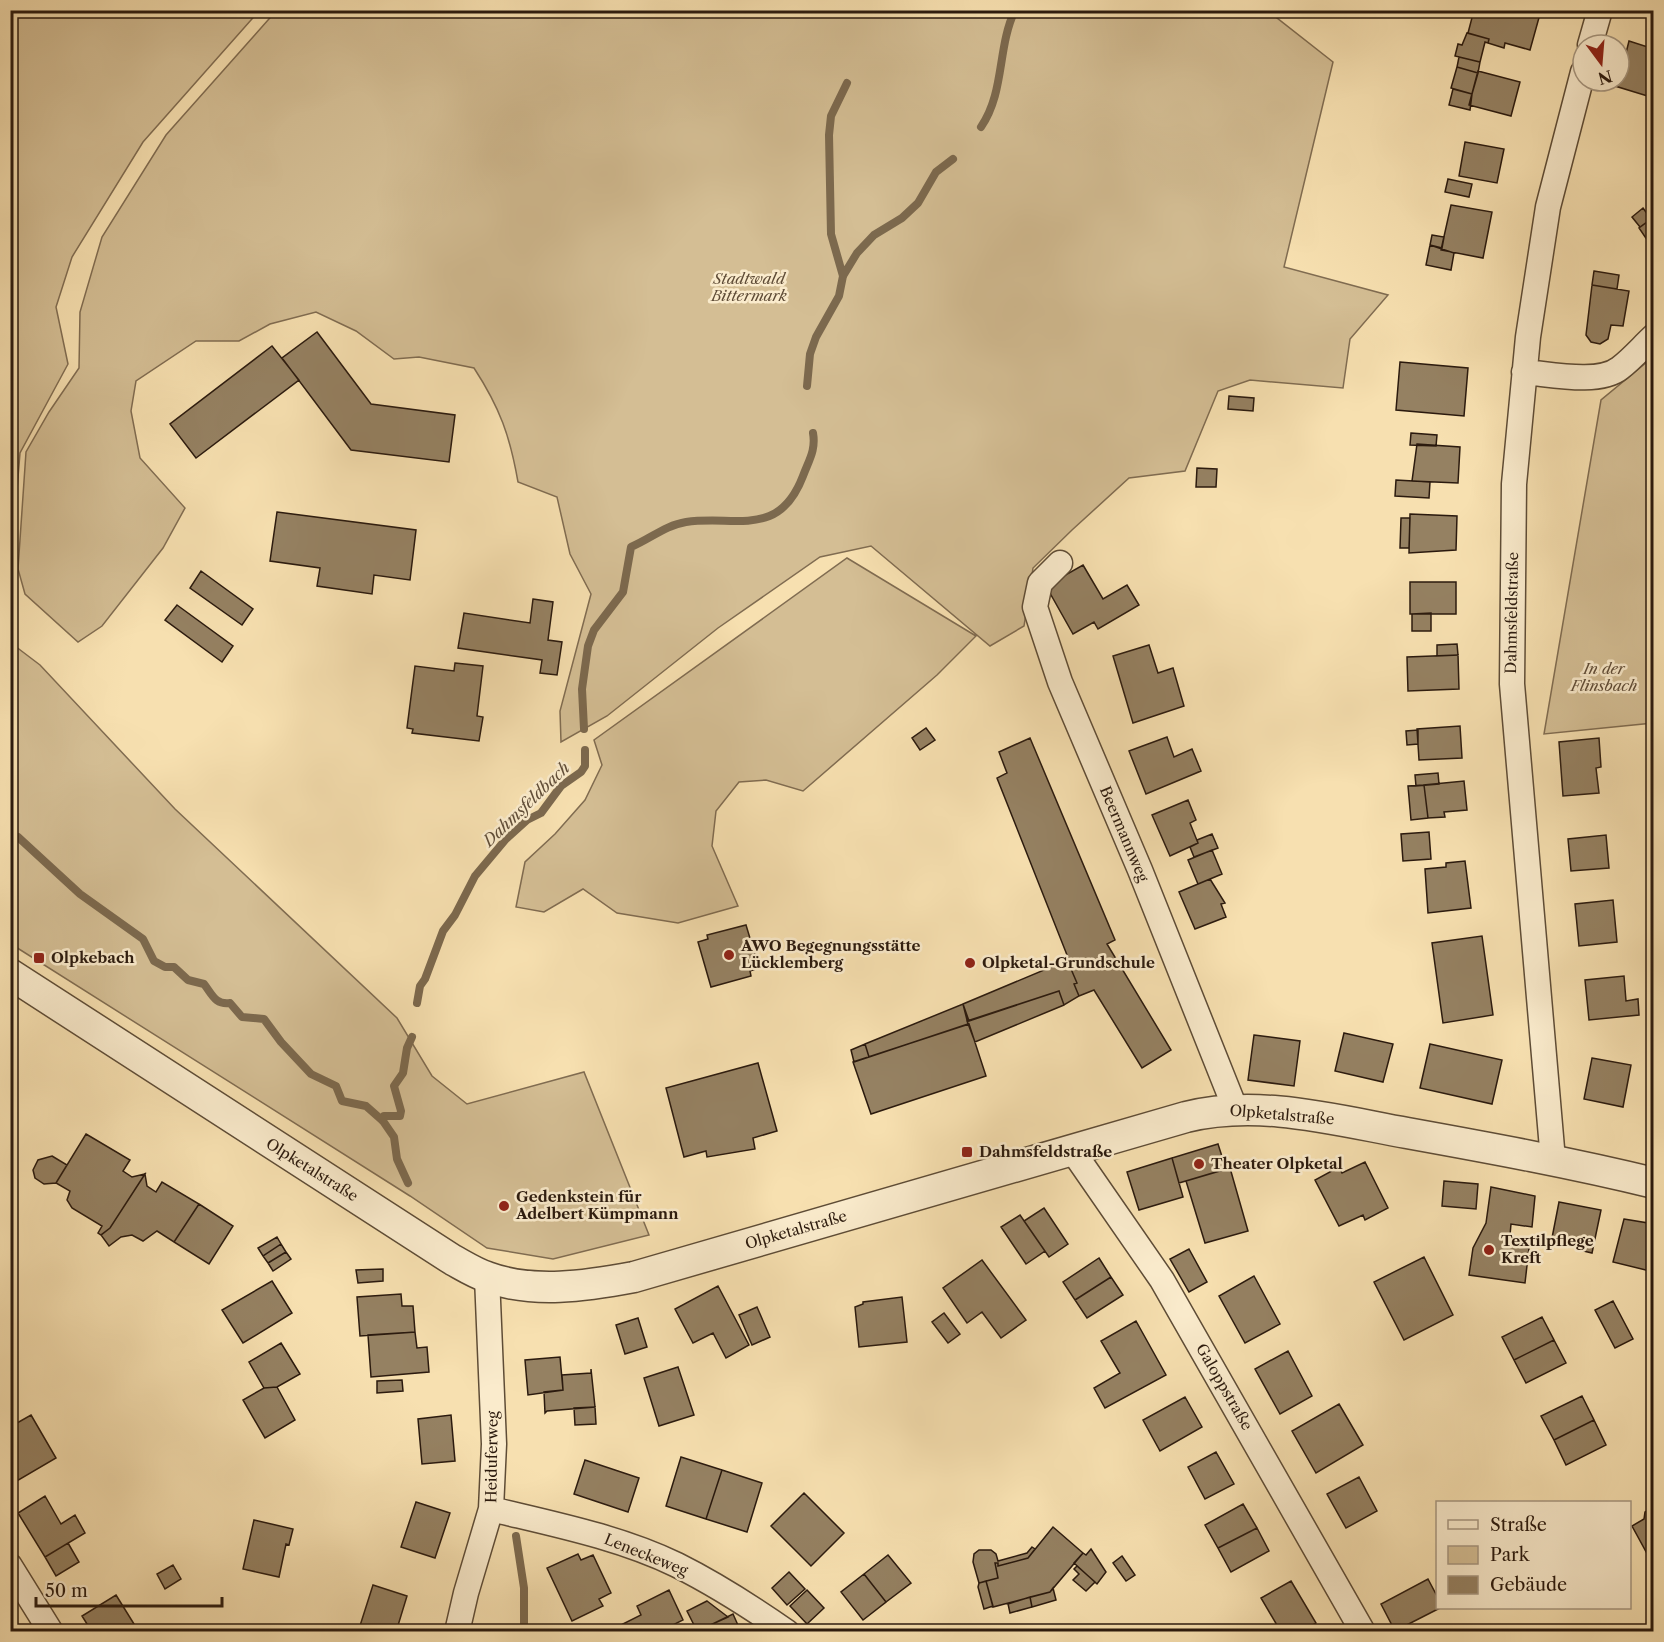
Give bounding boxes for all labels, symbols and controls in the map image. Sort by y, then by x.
north arrow [1571,33,1631,93]
text: N [1596,66,1615,89]
park label: Stadtwald Bittermark [710,269,787,305]
street label: Dahmsfeldstraße [1501,552,1522,674]
park label: In der Flinsbach [1570,659,1637,695]
water label: Dahmsfeldbach [477,758,574,852]
street label: Beermannweg [1096,783,1153,885]
place label: AWO Begegnungsstätte Lücklemberg [740,936,920,972]
place label: Olpkebach [51,948,135,967]
marker: AWO Begegnungsstätte Lücklemberg [722,948,736,962]
marker: Olpkebach [32,951,46,965]
place label: Olpketal-Grundschule [982,953,1155,972]
marker: Olpketal-Grundschule [963,956,977,970]
street label: Olpketalstraße [1229,1100,1335,1129]
street label: Olpketalstraße [263,1134,362,1205]
place label: Dahmsfeldstraße [979,1142,1112,1161]
marker: Dahmsfeldstraße [960,1145,974,1159]
place label: Theater Olpketal [1211,1154,1343,1173]
marker: Theater Olpketal [1192,1157,1206,1171]
place label: Gedenkstein für Adelbert Kümpmann [515,1187,679,1223]
marker: Gedenkstein für Adelbert Kümpmann [497,1199,511,1213]
street label: Olpketalstraße [743,1206,849,1253]
place label: Textilpflege Kreft [1501,1231,1594,1267]
marker: Textilpflege Kreft [1482,1243,1496,1257]
street label: Galoppstraße [1192,1340,1257,1433]
street label: Heiduferweg [481,1411,502,1503]
legend [1436,1501,1631,1609]
text: Straße [1490,1514,1547,1536]
street label: Leneckeweg [602,1529,691,1580]
text: Park [1490,1544,1531,1566]
scale bar [36,1570,222,1608]
text: Gebäude [1490,1574,1567,1596]
text: 50 m [45,1580,88,1602]

